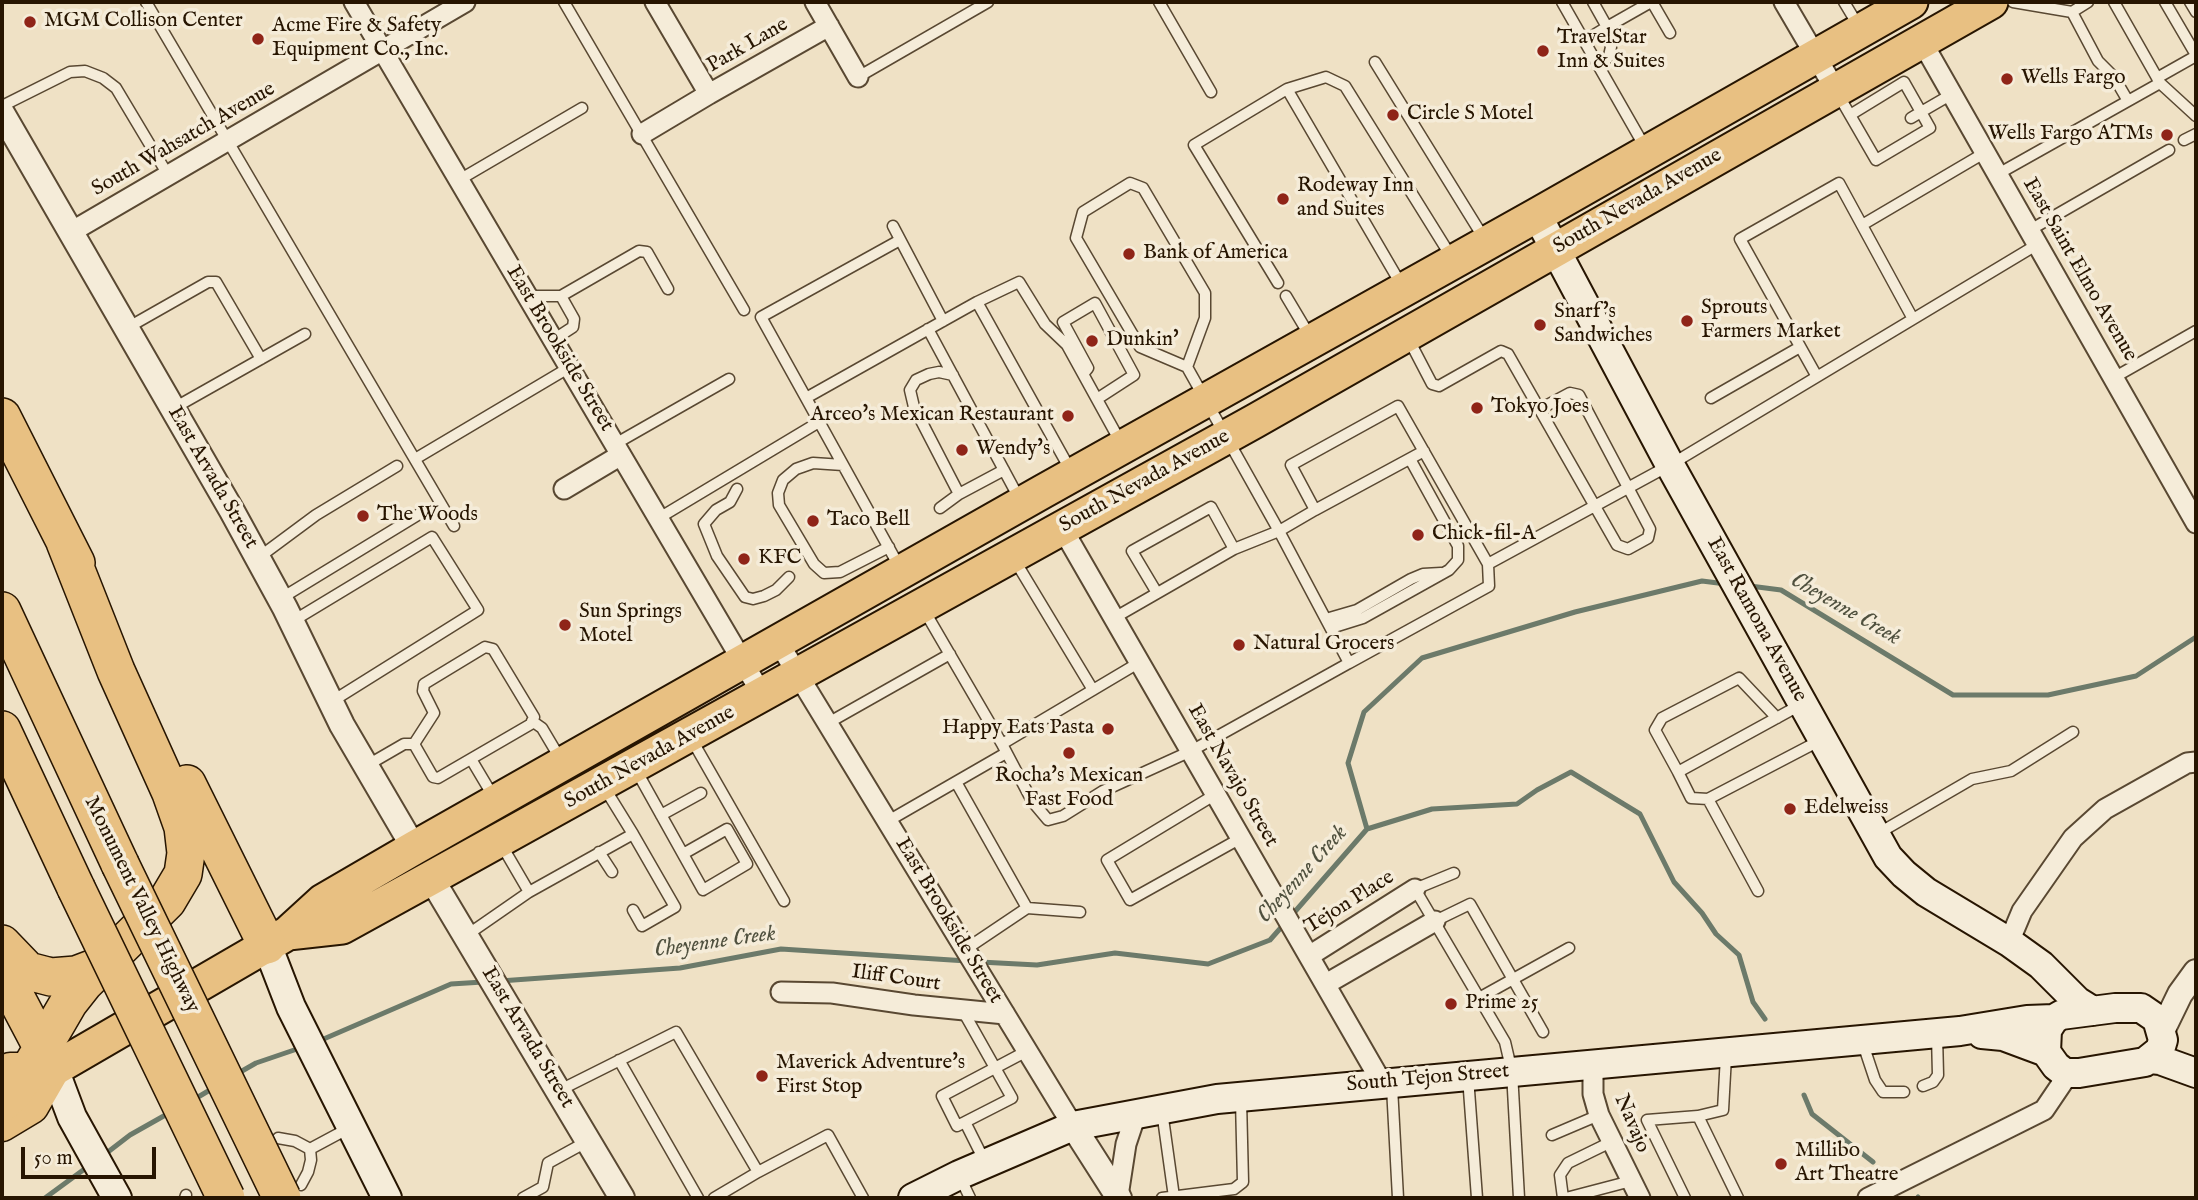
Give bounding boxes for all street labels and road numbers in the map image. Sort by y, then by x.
street label: Park Lane [703,13,793,79]
street label: South Wahsatch Avenue [88,77,280,203]
street label: South Nevada Avenue [1549,143,1727,261]
street label: East Saint Elmo Avenue [2016,174,2142,366]
street label: East Brookside Street [500,262,618,436]
street label: East Arvada Street [161,402,263,554]
street label: South Nevada Avenue [1056,425,1234,539]
street label: East Ramona Avenue [1700,533,1812,707]
street label: East Navajo Street [1181,700,1283,852]
street label: South Nevada Avenue [561,701,739,815]
street label: Monument Valley Highway [78,793,204,1017]
street label: East Brookside Street [889,834,1007,1008]
street label: Tejon Place [1301,866,1399,940]
street label: Iliff Court [850,960,942,998]
street label: East Arvada Street [475,963,579,1113]
street label: South Tejon Street [1346,1059,1510,1099]
street label: Navajo [1607,1091,1655,1157]

